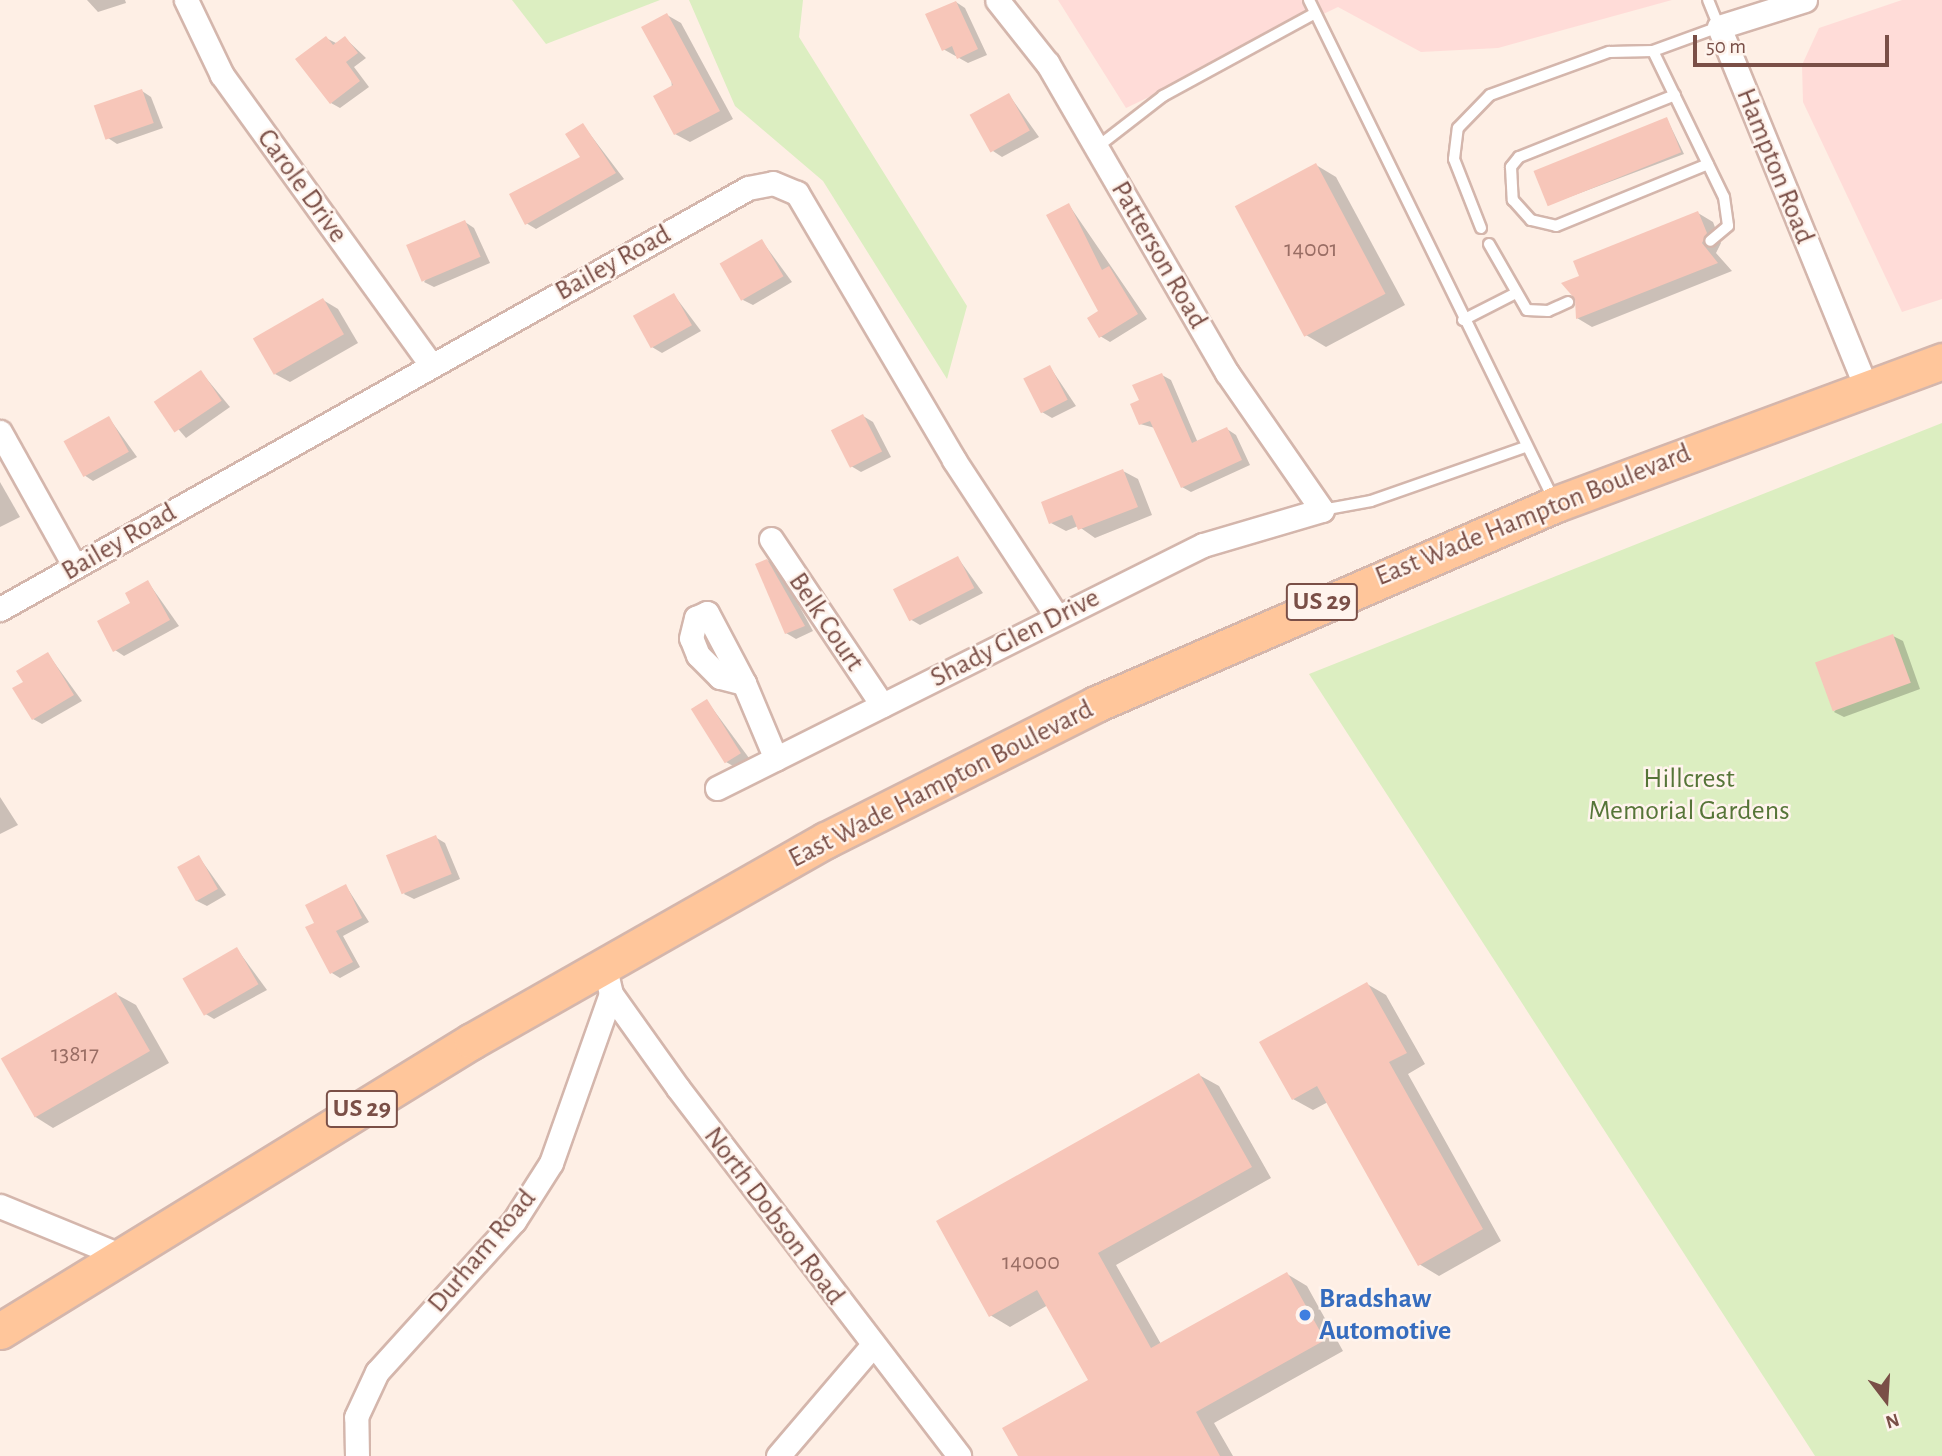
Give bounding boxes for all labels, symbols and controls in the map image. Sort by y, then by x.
scale bar [1697,21,1893,65]
text: 50 m [1706,36,1746,57]
street label: Hampton Road [1729,83,1821,249]
street label: Carole Drive [249,122,355,250]
street label: Patterson Road [1103,175,1215,335]
street label: Bailey Road [549,218,677,308]
house number: 14001 [1284,236,1338,264]
street label: East Wade Hampton Boulevard [1370,436,1696,594]
street label: Bailey Road [56,496,182,588]
street label: Belk Court [781,566,871,678]
road number: US 29 [1285,580,1359,624]
street label: Shady Glen Drive [925,581,1105,695]
street label: East Wade Hampton Boulevard [783,692,1099,876]
park label: Hillcrest Memorial Gardens [1588,762,1790,828]
house number: 13817 [51,1041,99,1069]
road number: US 29 [325,1086,399,1132]
street label: North Dobson Road [696,1120,852,1312]
street label: Durham Road [421,1182,543,1320]
house number: 14000 [1002,1249,1060,1277]
place label: Bradshaw Automotive [1319,1282,1451,1348]
marker: Bradshaw Automotive [1297,1307,1313,1323]
north arrow [1851,1365,1921,1435]
text: N [1883,1410,1901,1432]

